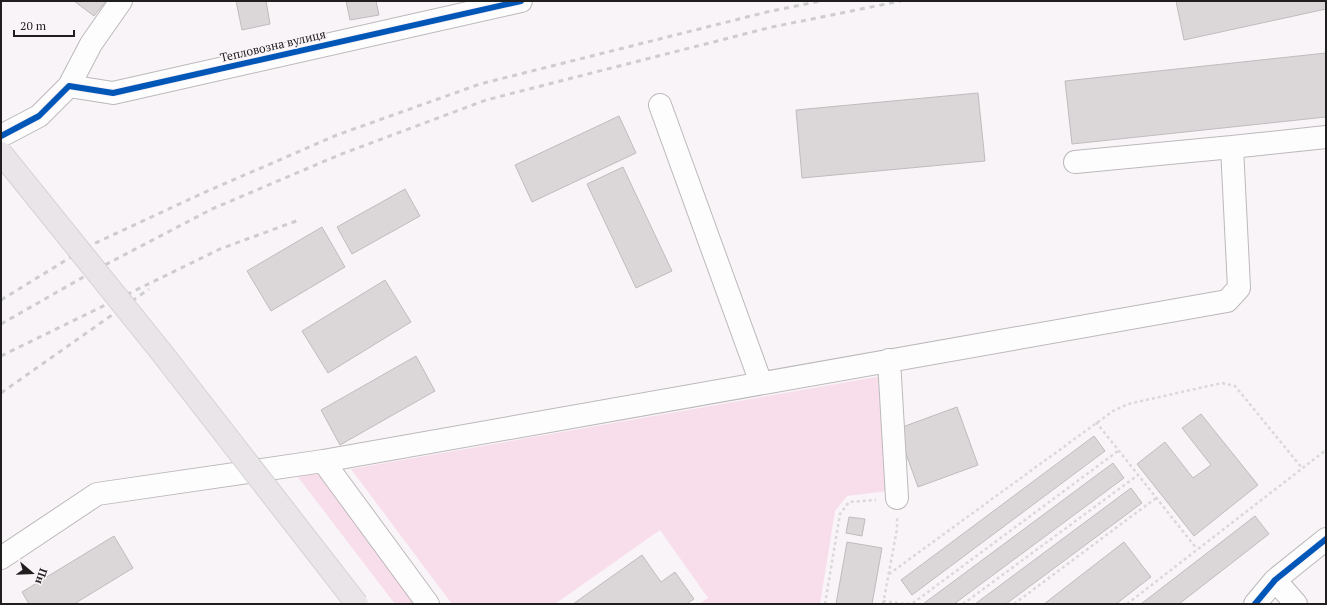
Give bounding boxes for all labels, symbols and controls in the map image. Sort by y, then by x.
scale bar [14,12,74,38]
text: 20 m [20,18,47,33]
street label: Тепловозна вулиця [219,26,327,65]
north arrow [12,553,52,593]
text: Пн [32,567,51,586]

